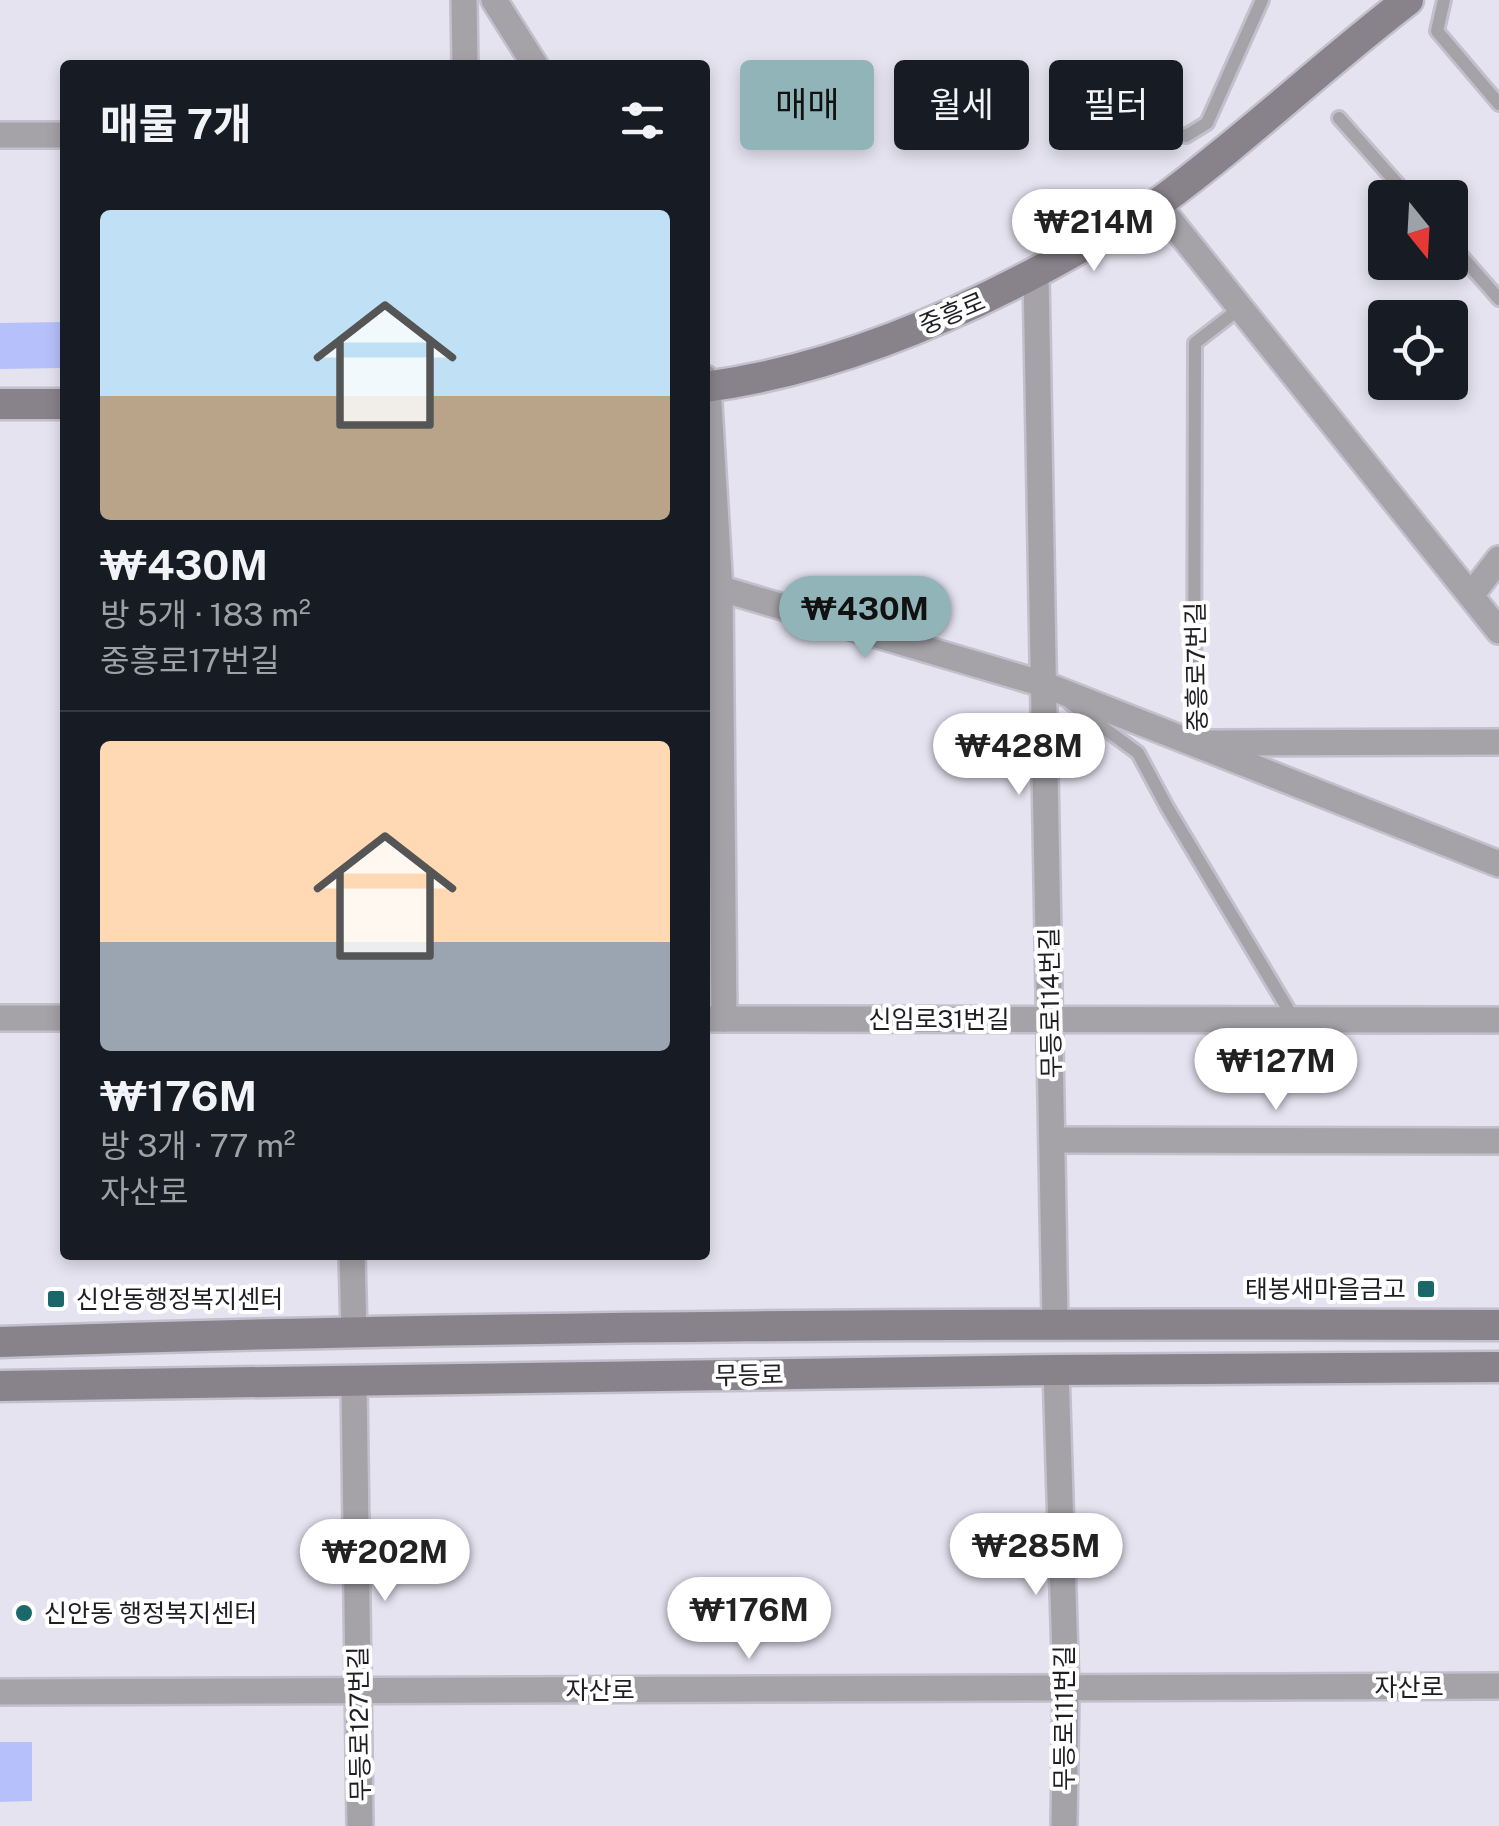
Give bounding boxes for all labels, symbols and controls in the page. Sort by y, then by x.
chip: 매매 [740,60,874,150]
chip: 월세 [894,60,1029,150]
chip: 필터 [1049,60,1183,150]
icon: filters [615,93,670,148]
text: 매물 7개 [100,99,252,148]
north arrow [1368,180,1468,280]
map controls [1368,180,1468,400]
pin: ₩214M [1024,189,1164,274]
text: ₩214M [1034,203,1154,240]
icon: home [295,275,475,455]
street label: 중흥로 [914,286,990,340]
button: locate [1368,300,1468,400]
text: ₩430M [100,540,268,589]
pin: ₩430M [795,576,935,661]
text: ₩430M [801,590,929,627]
text: 방 5개 · 183 m² [100,596,311,633]
street label: 중흥로7번길 [1180,602,1212,732]
text: 중흥로17번길 [100,642,279,679]
pin: ₩428M [949,713,1089,798]
text: ₩428M [955,727,1083,764]
icon: home [295,806,475,986]
street label: 무등로114번길 [1034,927,1066,1079]
street label: 신임로31번길 [869,1004,1009,1034]
pin: ₩127M [1206,1028,1346,1113]
text: ₩127M [1216,1042,1336,1079]
text: ₩176M [100,1071,257,1120]
text: 방 3개 · 77 m² [100,1127,296,1164]
text: 자산로 [100,1173,188,1210]
place label: 태봉새마을금고 [1245,1274,1406,1304]
marker: 태봉새마을금고 [1415,1278,1437,1300]
place label: 신안동행정복지센터 [76,1284,283,1314]
marker: 신안동행정복지센터 [45,1288,67,1310]
street label: 무등로 [714,1359,784,1391]
pin: ₩285M [966,1513,1106,1598]
pin: ₩202M [315,1519,455,1604]
text: ₩285M [972,1527,1100,1564]
text: ₩202M [322,1533,448,1570]
pin: ₩176M [679,1577,819,1662]
text: ₩176M [689,1591,809,1628]
place label: 신안동 행정복지센터 [44,1598,257,1628]
marker: 신안동 행정복지센터 [13,1602,35,1624]
street label: 무등로111번길 [1049,1645,1079,1791]
street label: 무등로127번길 [343,1646,375,1802]
street label: 자산로 [1374,1672,1444,1702]
street label: 자산로 [565,1675,635,1705]

